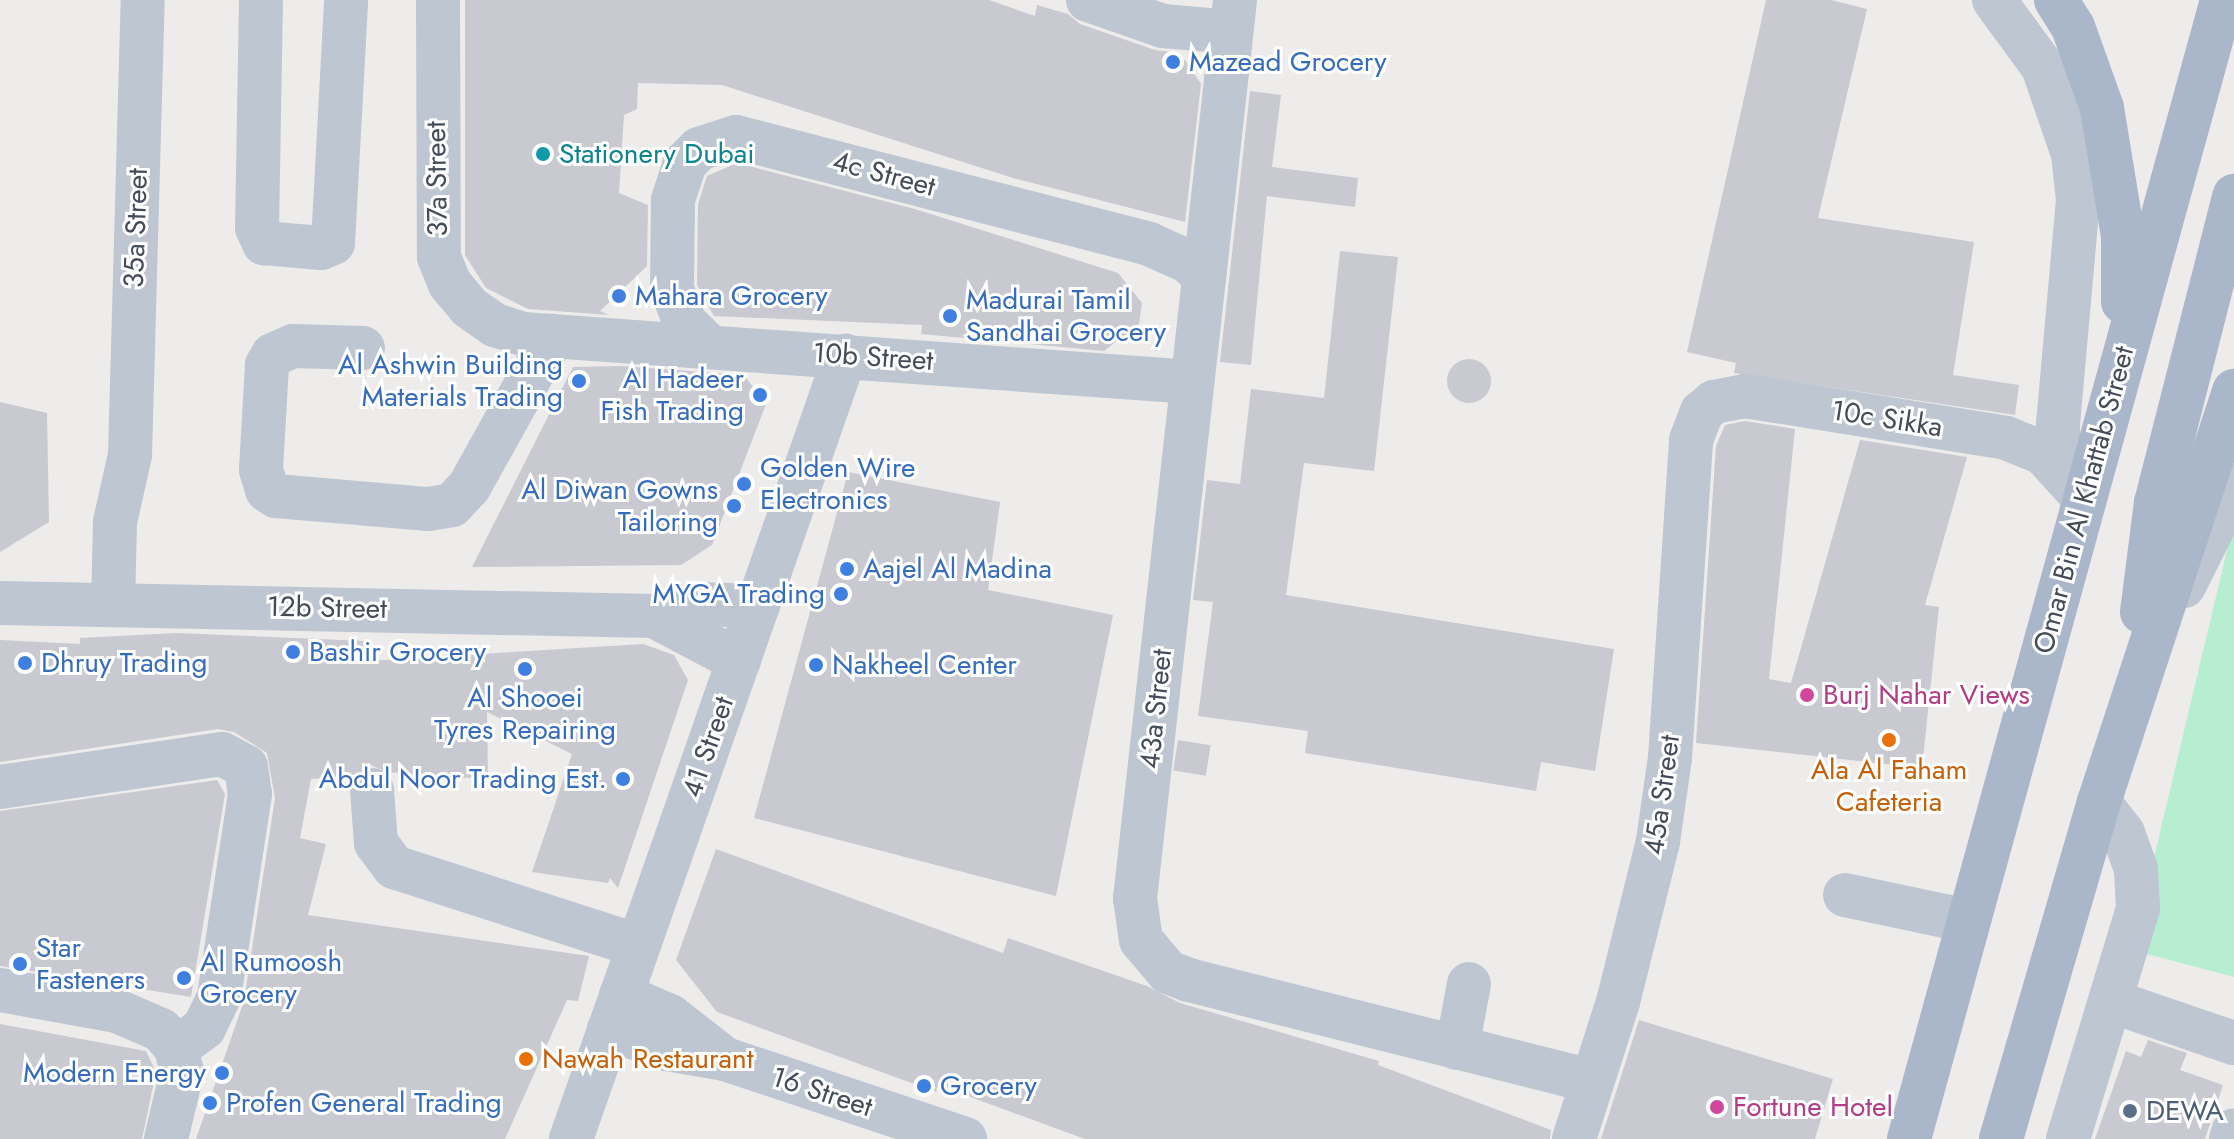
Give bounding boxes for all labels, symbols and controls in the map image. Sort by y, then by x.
place label: Mazead Grocery [1189,45,1387,79]
marker: Mazead Grocery [1164,53,1182,71]
street label: 37a Street [419,121,455,237]
place label: Stationery Dubai [559,137,755,171]
street label: 4c Street [829,144,939,204]
marker: Stationery Dubai [534,145,552,163]
street label: 35a Street [117,168,155,288]
place label: Mahara Grocery [635,279,828,313]
place label: Madurai Tamil Sandhai Grocery [966,283,1166,349]
marker: Mahara Grocery [610,287,628,305]
marker: Madurai Tamil Sandhai Grocery [941,307,959,325]
street label: 10b Street [812,336,934,378]
street label: Omar Bin Al Khattab Street [2027,343,2141,657]
place label: Al Ashwin Building Materials Trading [338,348,563,414]
place label: Al Hadeer Fish Trading [601,362,744,428]
marker: Al Ashwin Building Materials Trading [570,372,588,390]
marker: Al Hadeer Fish Trading [751,386,769,404]
street label: 10c Sikka [1829,394,1945,444]
place label: Golden Wire Electronics [760,451,916,517]
place label: Al Diwan Gowns Tailoring [521,473,718,539]
marker: Golden Wire Electronics [735,475,753,493]
marker: Al Diwan Gowns Tailoring [725,497,743,515]
place label: Aajel Al Madina [863,552,1052,586]
marker: Aajel Al Madina [838,560,856,578]
place label: MYGA Trading [653,577,825,611]
marker: MYGA Trading [832,585,850,603]
street label: 12b Street [267,590,387,626]
place label: Bashir Grocery [309,635,486,669]
marker: Bashir Grocery [284,643,302,661]
place label: Dhruy Trading [41,646,208,680]
street label: 43a Street [1133,647,1179,771]
place label: Nakheel Center [832,648,1017,682]
marker: Dhruy Trading [16,654,34,672]
marker: Nakheel Center [807,656,825,674]
marker: Al Shooei Tyres Repairing [516,660,534,678]
place label: Burj Nahar Views [1823,678,2030,712]
place label: Al Shooei Tyres Repairing [434,681,616,747]
marker: Burj Nahar Views [1798,686,1816,704]
street label: 41 Street [675,692,741,802]
marker: Ala Al Faham Cafeteria [1880,731,1898,749]
street label: 45a Street [1637,733,1687,857]
place label: Ala Al Faham Cafeteria [1811,753,1967,819]
place label: Abdul Noor Trading Est. [319,762,607,796]
marker: Abdul Noor Trading Est. [614,770,632,788]
place label: Star Fasteners [36,931,145,997]
place label: Al Rumoosh Grocery [200,945,342,1011]
marker: Star Fasteners [11,955,29,973]
marker: Al Rumoosh Grocery [175,969,193,987]
place label: Nawah Restaurant [542,1042,753,1076]
marker: Nawah Restaurant [517,1050,535,1068]
place label: Modern Energy [23,1056,206,1090]
street label: 16 Street [767,1060,877,1124]
marker: Modern Energy [213,1064,231,1082]
place label: Grocery [940,1069,1037,1103]
marker: Grocery [915,1077,933,1095]
place label: Profen General Trading [226,1086,502,1120]
place label: Fortune Hotel [1733,1090,1893,1124]
marker: Profen General Trading [201,1094,219,1112]
place label: DEWA [2146,1094,2224,1128]
marker: Fortune Hotel [1708,1098,1726,1116]
marker: DEWA [2121,1102,2139,1120]

